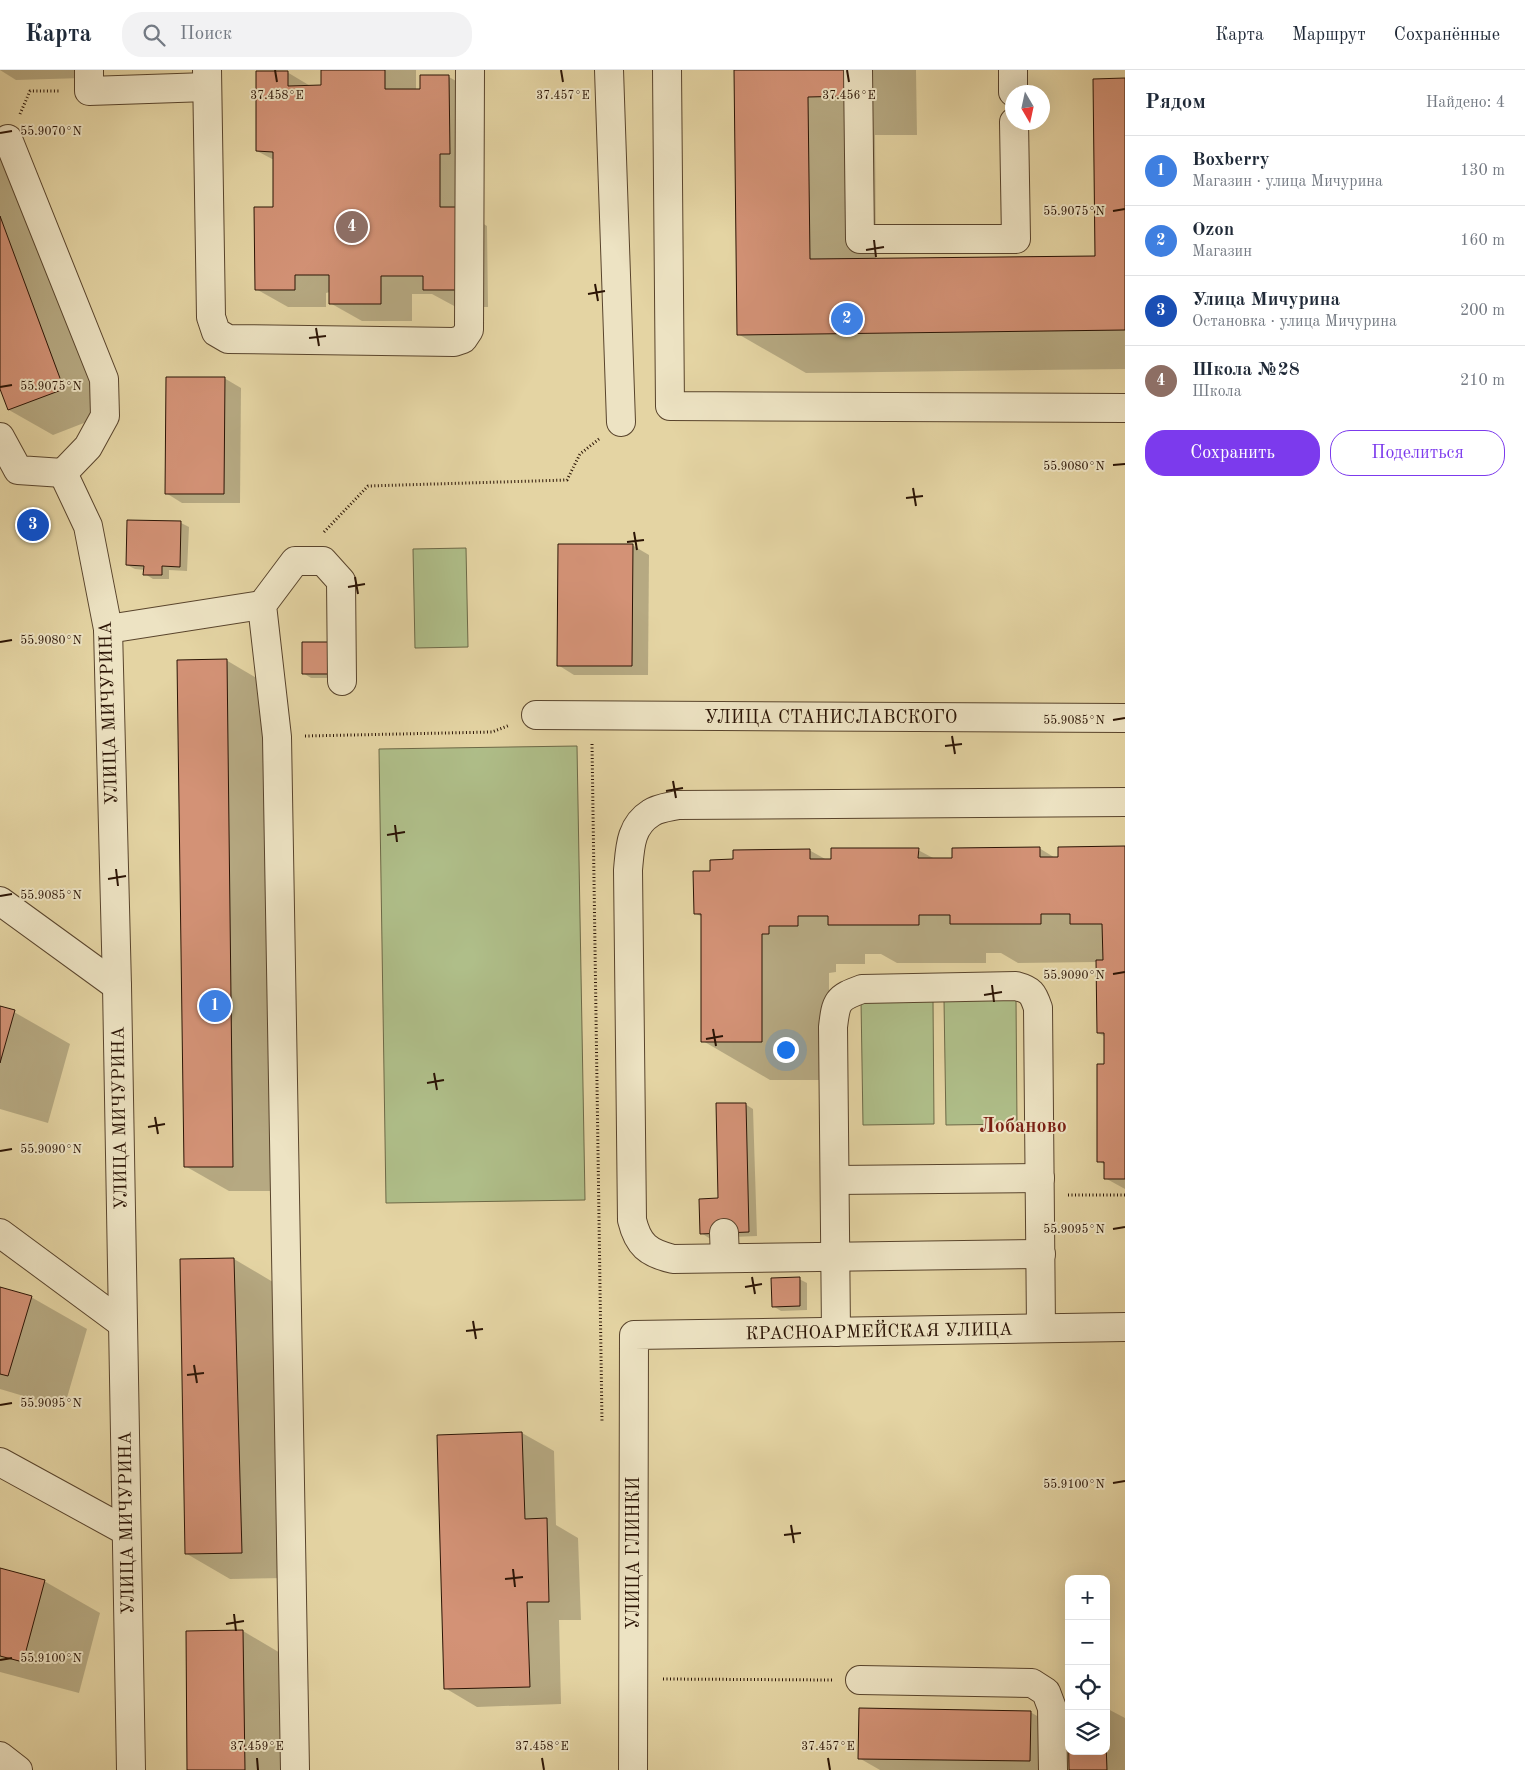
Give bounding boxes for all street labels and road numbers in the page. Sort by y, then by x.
street label: УЛИЦА МИЧУРИНА [97,621,121,805]
street label: УЛИЦА СТАНИСЛАВСКОГО [705,709,957,727]
street label: УЛИЦА МИЧУРИНА [109,1026,131,1210]
street label: КРАСНОАРМЕЙСКАЯ УЛИЦА [745,1317,1013,1343]
street label: УЛИЦА МИЧУРИНА [116,1431,138,1615]
street label: УЛИЦА ГЛИНКИ [625,1476,643,1629]

